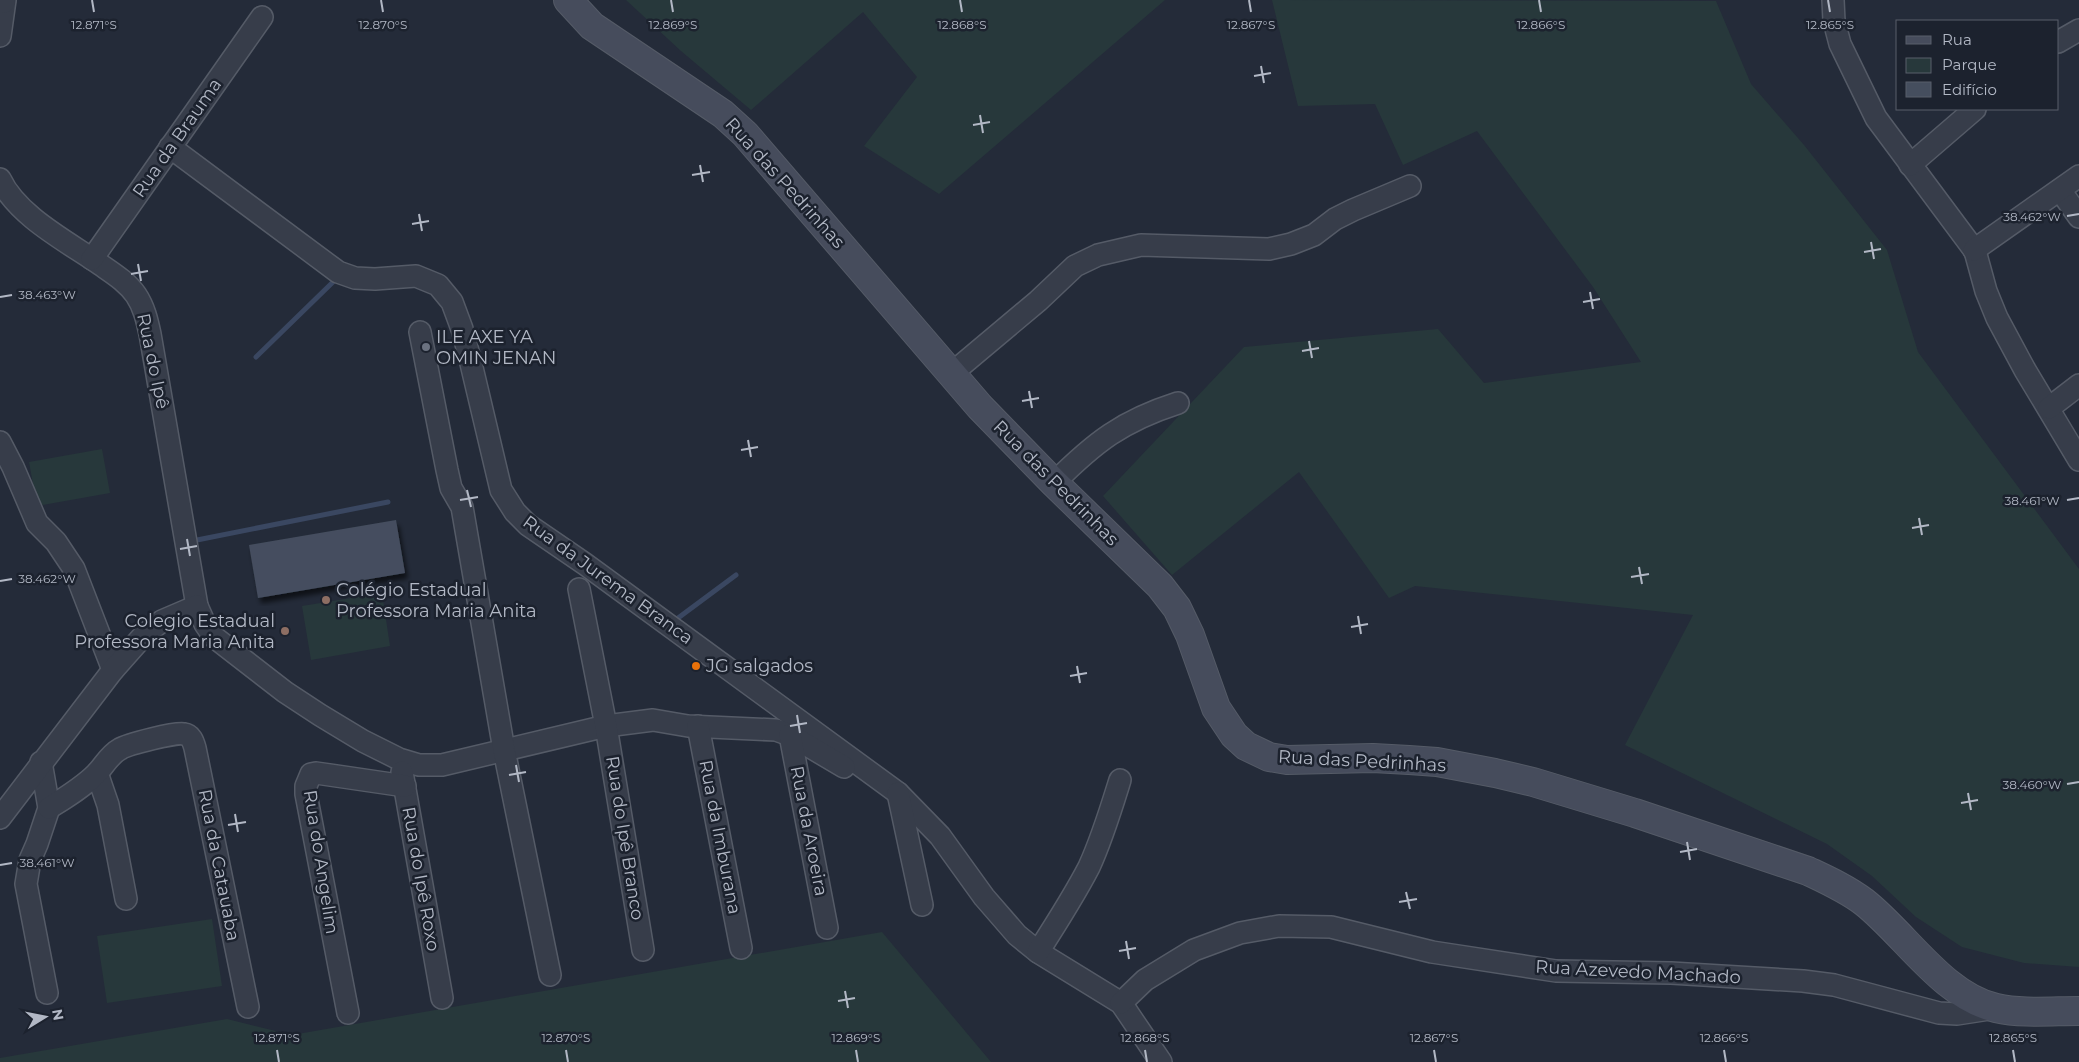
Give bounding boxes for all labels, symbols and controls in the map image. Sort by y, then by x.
text: 12.871°S [71,17,117,32]
text: 12.870°S [358,17,408,32]
text: 12.869°S [649,17,697,32]
text: 12.868°S [937,17,987,32]
text: 12.867°S [1227,17,1275,32]
text: 12.866°S [1517,17,1565,32]
text: 12.865°S [1806,17,1854,32]
legend [1896,20,2059,110]
text: Rua [1942,30,1972,49]
text: Parque [1942,55,1997,74]
street label: Rua da Brauma [128,74,226,202]
text: Edifício [1942,80,1997,99]
street label: Rua das Pedrinhas [721,113,850,253]
text: 38.462°W [2003,209,2061,224]
text: 38.463°W [18,287,76,302]
street label: Rua do Ipê [132,311,174,411]
place label: ILE AXE YA OMIN JENAN [436,326,556,369]
marker: ILE AXE YA OMIN JENAN [420,341,432,353]
street label: Rua das Pedrinhas [989,416,1123,550]
text: 38.461°W [2004,493,2060,508]
street label: Rua da Jurema Branca [519,511,697,649]
text: 38.462°W [18,571,76,586]
place label: Colégio Estadual Professora Maria Anita [336,579,537,622]
marker: Colégio Estadual Professora Maria Anita [320,594,332,606]
place label: Colegio Estadual Professora Maria Anita [74,610,275,653]
marker: Colegio Estadual Professora Maria Anita [279,625,291,637]
place label: JG salgados [705,655,813,677]
marker: JG salgados [690,660,702,672]
street label: Rua das Pedrinhas [1277,746,1447,776]
street label: Rua do Ipê Branco [601,754,649,922]
street label: Rua da Imburana [694,758,746,916]
street label: Rua da Aroeira [786,764,832,898]
text: 38.460°W [2003,777,2061,792]
street label: Rua da Catauaba [193,787,245,943]
street label: Rua do Angelim [299,788,343,936]
street label: Rua do Ipê Roxo [397,805,445,953]
text: 38.461°W [19,855,75,870]
street label: Rua Azevedo Machado [1535,956,1741,988]
north arrow [20,992,70,1042]
text: N [48,1008,68,1022]
text: 12.871°S [254,1030,300,1045]
text: 12.870°S [541,1030,591,1045]
text: 12.869°S [832,1030,880,1045]
text: 12.868°S [1120,1030,1170,1045]
text: 12.867°S [1410,1030,1458,1045]
text: 12.866°S [1700,1030,1748,1045]
text: 12.865°S [1989,1030,2037,1045]

